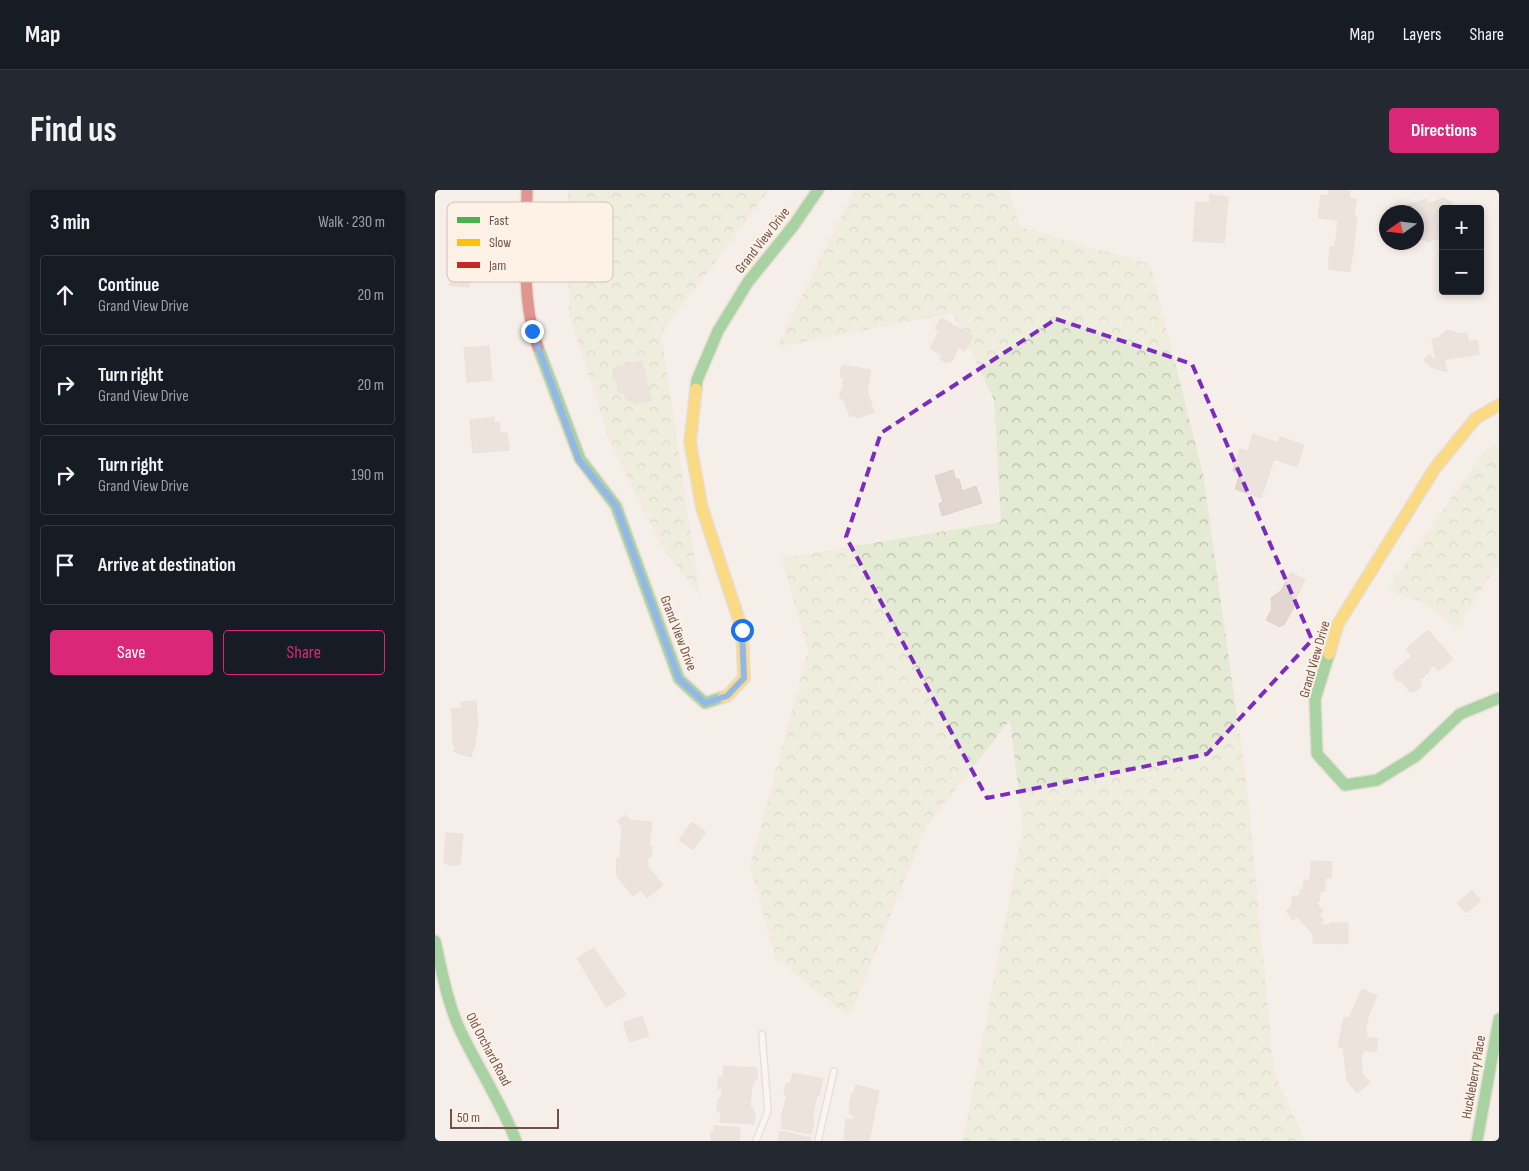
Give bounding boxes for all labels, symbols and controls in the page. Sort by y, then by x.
text: Map [25,20,60,49]
text: Map [1350,24,1375,45]
text: Layers [1403,24,1442,45]
text: Share [1470,24,1504,45]
button: Directions [1389,108,1499,153]
text: Find us [30,109,117,152]
legend [447,202,613,282]
street label: Grand View Drive [731,204,793,277]
north arrow [1379,205,1424,250]
map controls [1439,205,1484,295]
button: + [1439,205,1484,250]
text: 3 min [50,210,90,235]
text: Fast [489,212,509,229]
text: Walk · 230 m [318,213,385,232]
text: Slow [489,234,511,251]
button: − [1439,250,1484,295]
text: Jam [488,257,506,274]
text: Continue [98,274,159,297]
icon: ahead [51,281,79,309]
text: 20 m [357,286,384,305]
text: Grand View Drive [98,297,189,316]
route end [521,320,544,343]
text: Turn right [98,364,163,387]
icon: right [51,371,79,399]
text: 20 m [357,376,384,395]
text: Grand View Drive [98,387,189,406]
text: Turn right [98,454,163,477]
icon: right [51,461,79,489]
text: 190 m [351,466,384,485]
text: Grand View Drive [98,477,189,496]
icon: arrive [51,551,79,579]
text: Arrive at destination [98,554,236,577]
street label: Grand View Drive [656,593,701,673]
route start [731,619,754,642]
street label: Grand View Drive [1295,619,1334,700]
button: Save [50,630,213,675]
button: Share [223,630,385,675]
street label: Old Orchard Road [462,1010,515,1089]
street label: Huckleberry Place [1458,1034,1489,1120]
scale bar [450,1106,559,1129]
text: 50 m [457,1109,480,1126]

